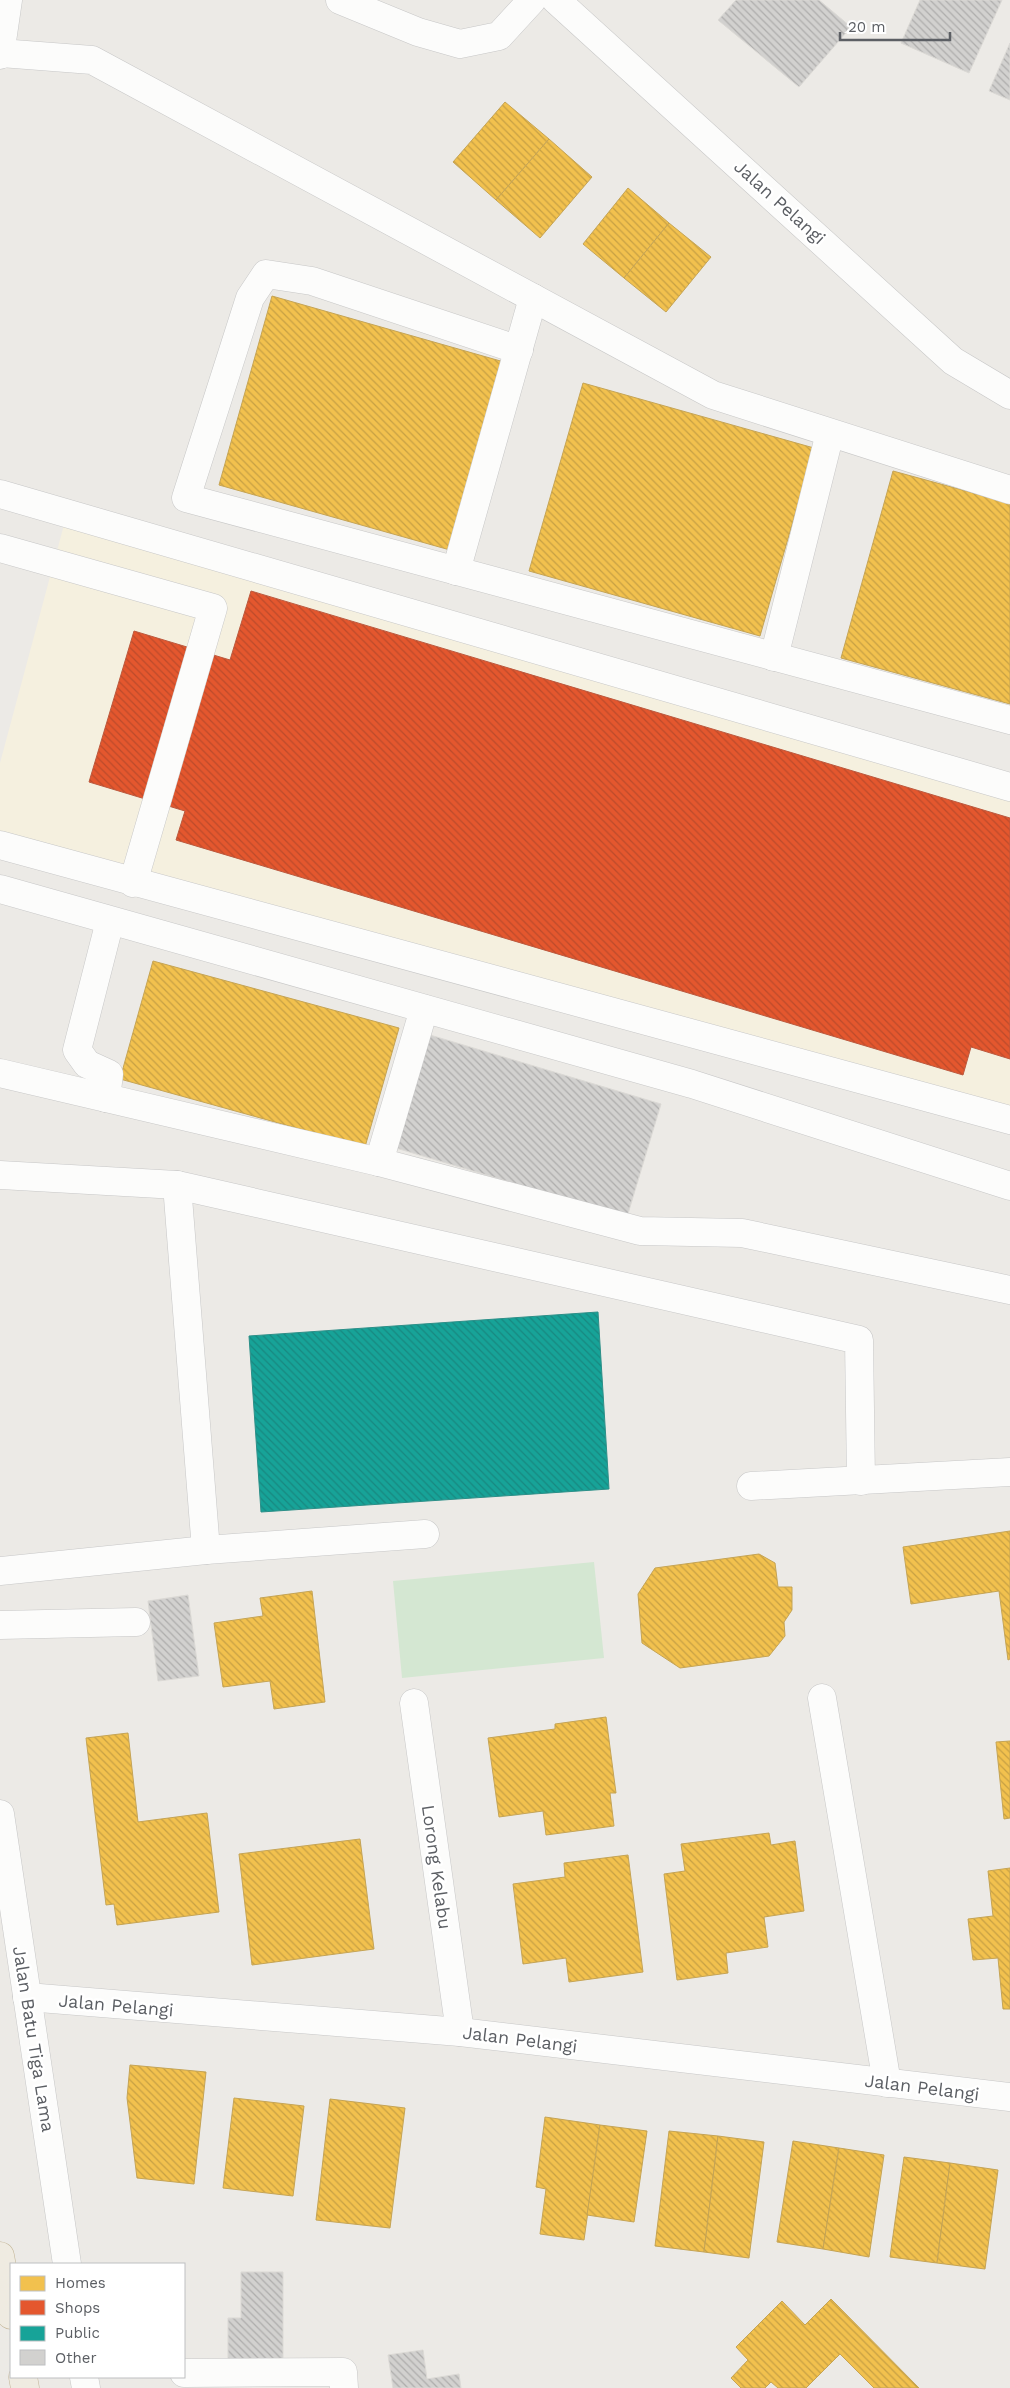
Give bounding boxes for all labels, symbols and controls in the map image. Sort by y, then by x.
scale bar [840,10,950,42]
text: 20 m [848,18,886,36]
street label: Jalan Pelangi [730,156,830,248]
street label: Lorong Kelabu [418,1803,456,1931]
street label: Jalan Batu Tiga Lama [9,1944,59,2134]
street label: Jalan Pelangi [58,1990,174,2020]
street label: Jalan Pelangi [461,2022,579,2056]
street label: Jalan Pelangi [863,2070,981,2104]
legend [10,2263,185,2378]
text: Homes [55,2274,106,2292]
text: Shops [55,2299,100,2317]
text: Public [55,2324,100,2342]
text: Other [55,2349,97,2367]

